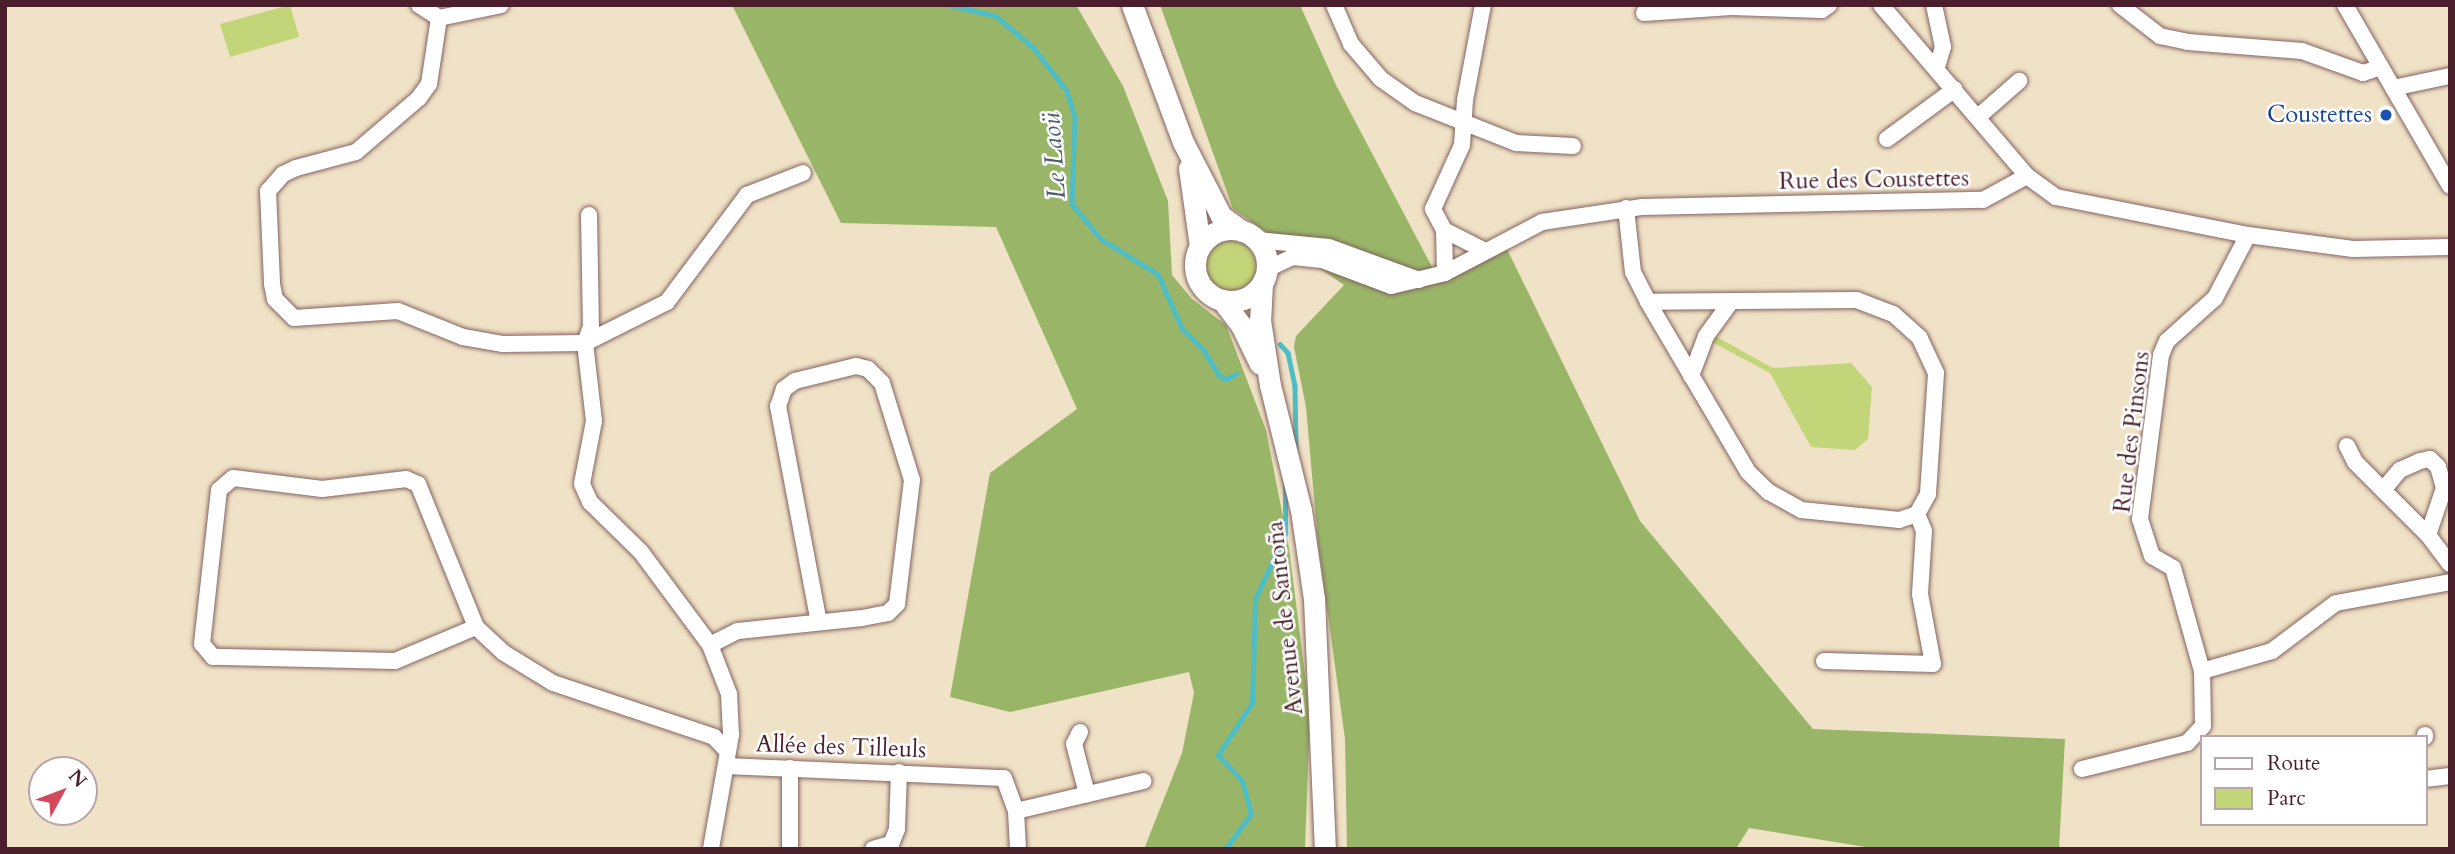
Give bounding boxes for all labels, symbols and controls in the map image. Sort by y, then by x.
place label: Coustettes [2267,101,2372,129]
marker: Coustettes [2378,107,2394,123]
water label: Le Laoü [1035,111,1073,201]
street label: Rue des Coustettes [1779,164,1969,196]
street label: Rue des Pinsons [2108,350,2156,514]
street label: Avenue de Santoña [1260,520,1310,716]
street label: Allée des Tilleuls [755,730,927,764]
legend [2200,735,2427,826]
text: Route [2267,749,2321,778]
north arrow [28,756,98,826]
text: N [62,764,93,793]
text: Parc [2267,784,2306,813]

